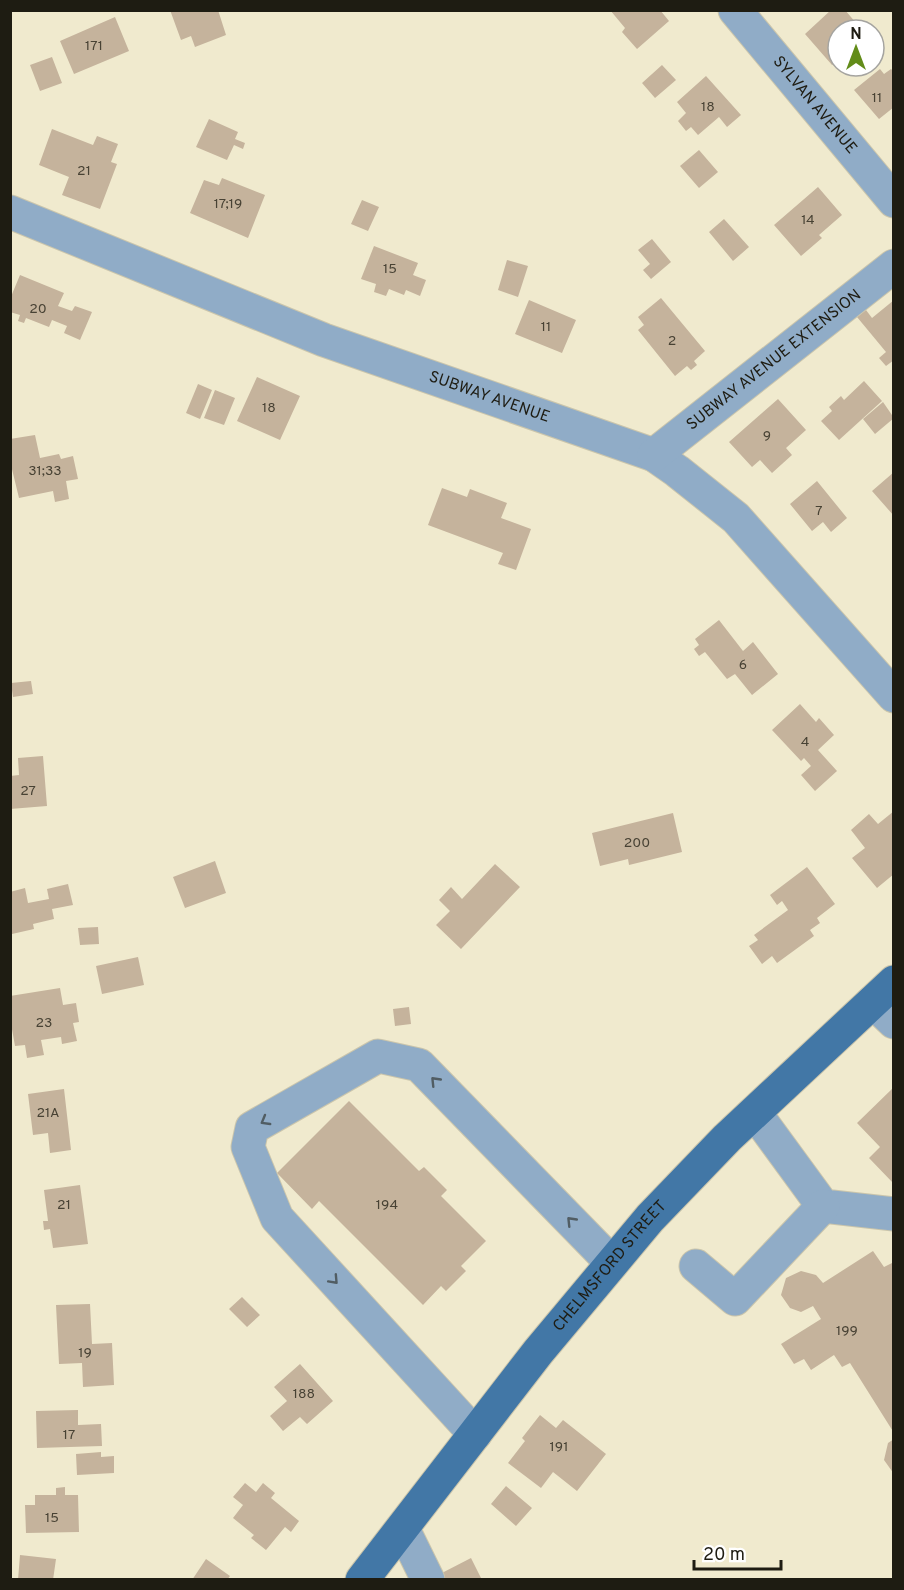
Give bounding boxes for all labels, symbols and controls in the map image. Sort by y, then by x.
north arrow [826,18,886,78]
text: N [850,25,862,45]
house number: 171 [85,38,103,55]
street label: SYLVAN AVENUE [768,52,861,158]
house number: 11 [872,90,882,107]
house number: 18 [701,99,715,116]
house number: 21 [77,163,91,180]
house number: 17;19 [214,196,242,213]
house number: 14 [801,212,815,229]
house number: 15 [383,261,397,278]
street label: SUBWAY AVENUE EXTENSION [683,285,866,435]
house number: 20 [29,301,47,318]
house number: 11 [541,319,551,336]
house number: 2 [668,333,676,350]
street label: SUBWAY AVENUE [426,367,552,428]
house number: 18 [262,400,276,417]
house number: 9 [763,428,771,445]
house number: 31;33 [28,463,62,480]
house number: 7 [815,503,823,520]
house number: 6 [739,657,747,674]
house number: 4 [801,734,809,751]
house number: 27 [20,783,36,800]
house number: 200 [624,835,650,852]
house number: 23 [36,1015,53,1032]
one-way arrow [431,1078,442,1088]
house number: 21A [37,1105,59,1122]
one-way arrow [261,1114,271,1125]
street label: CHELMSFORD STREET [549,1196,671,1336]
house number: 21 [57,1197,71,1214]
house number: 194 [376,1197,398,1214]
one-way arrow [567,1218,578,1229]
one-way arrow [327,1273,338,1284]
house number: 199 [836,1323,858,1340]
house number: 19 [78,1345,92,1362]
house number: 188 [293,1386,315,1403]
house number: 17 [63,1427,75,1444]
house number: 191 [550,1439,568,1456]
house number: 15 [45,1510,59,1527]
scale bar [694,1533,781,1571]
text: 20 m [703,1544,745,1567]

